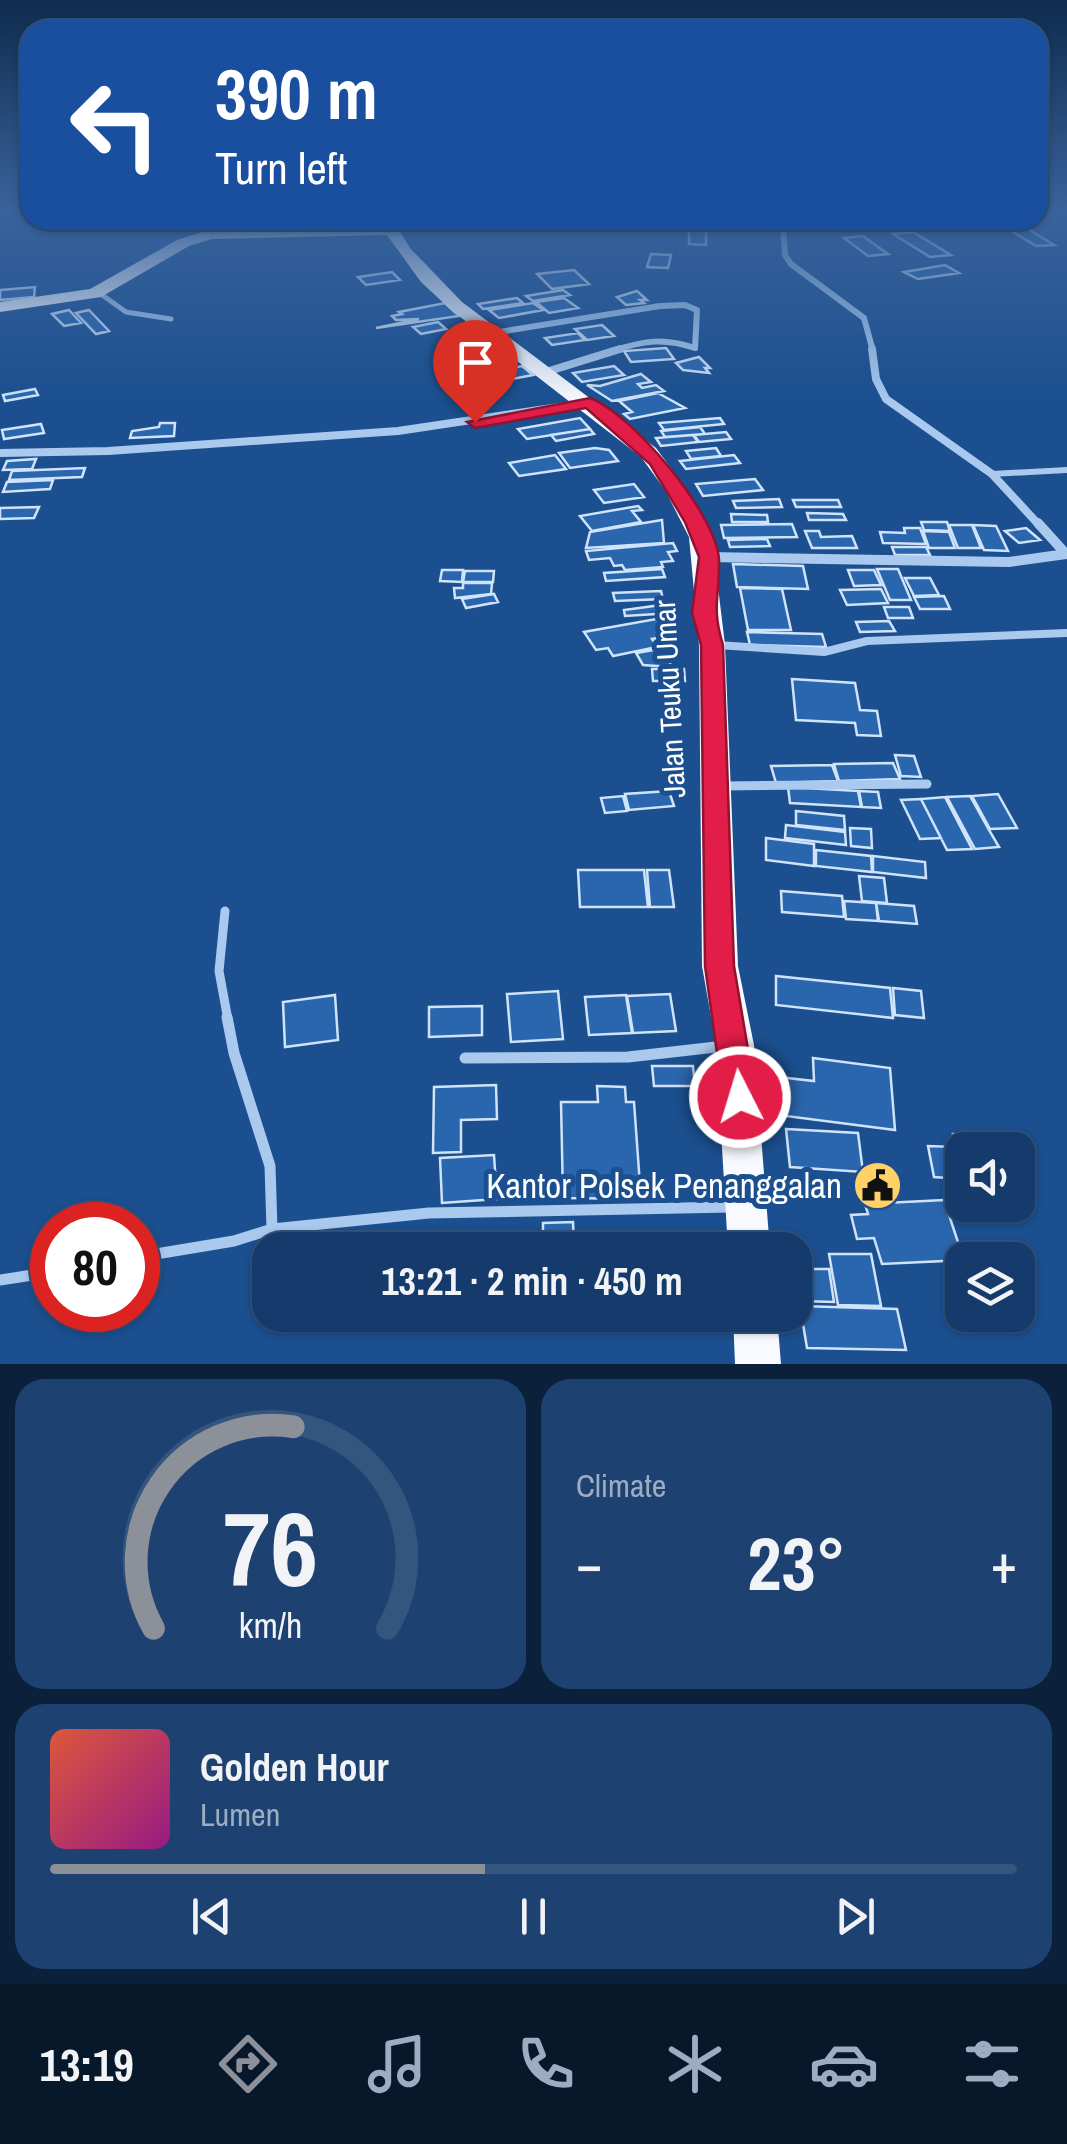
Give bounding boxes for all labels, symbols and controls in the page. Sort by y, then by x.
text: 390 m [215,47,378,141]
icon: left [50,60,180,190]
text: Turn left [215,137,347,198]
pin [433,320,518,423]
icon: arrive [448,335,503,390]
street label: Jalan Teuku Umar [644,598,694,799]
position arrow [688,1045,792,1149]
map controls [945,1132,1035,1332]
button: sound [945,1132,1035,1222]
public building icon: Kantor Polsek Penanggalan [851,1159,903,1211]
place label: Kantor Polsek Penanggalan [486,1162,842,1209]
speed limit sign: 80 [30,1202,160,1332]
button: layers [945,1242,1035,1332]
text: 13:21 · 2 min · 450 m [381,1256,683,1307]
text: Climate [576,1464,666,1507]
text: 76 [223,1478,318,1618]
text: 23° [747,1512,846,1613]
text: − [576,1526,602,1600]
text: + [991,1526,1017,1600]
text: km/h [239,1601,302,1649]
text: Golden Hour [200,1742,389,1793]
text: Lumen [200,1793,280,1836]
icon: previous [184,1889,239,1944]
icon: pause [506,1889,561,1944]
icon: next [828,1889,883,1944]
icon: directions [213,2029,283,2099]
icon: music [362,2029,432,2099]
icon: phone [511,2029,581,2099]
icon: climate [660,2029,730,2099]
icon: car [809,2029,879,2099]
icon: filters [957,2029,1027,2099]
text: 13:19 [39,2034,134,2095]

